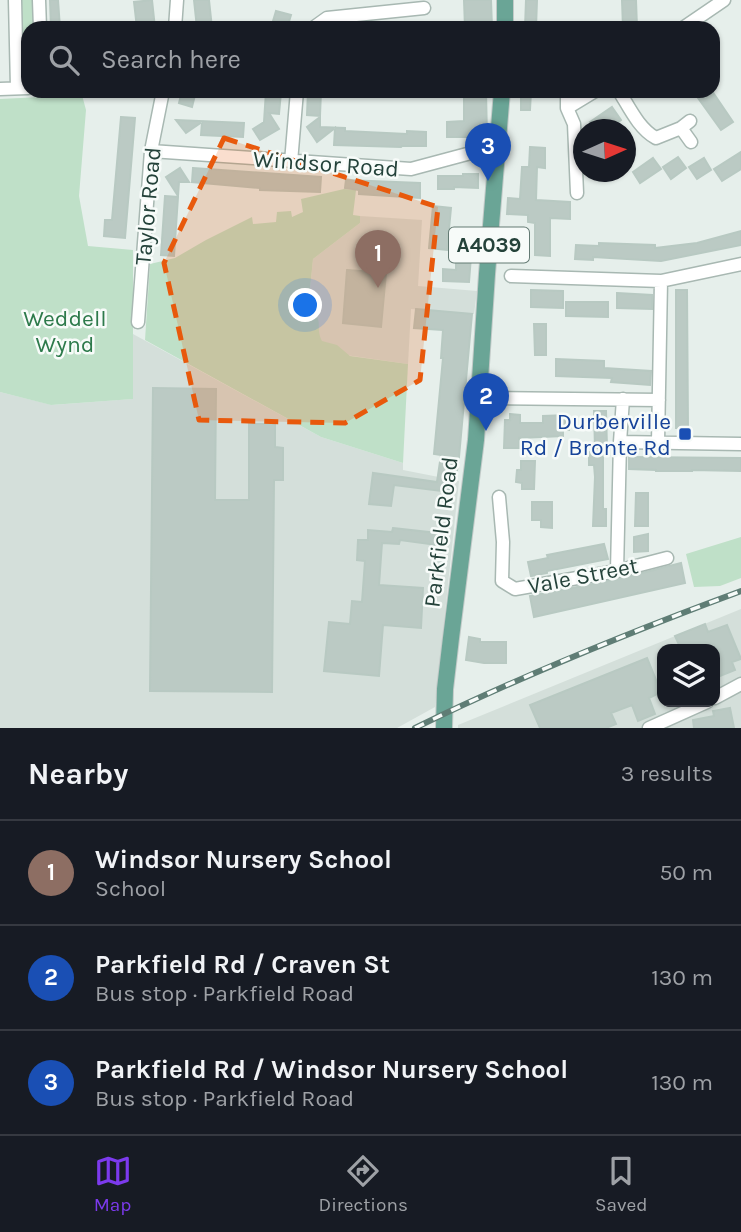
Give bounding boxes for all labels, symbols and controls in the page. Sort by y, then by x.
search box [21,21,720,98]
icon: search [45,41,83,79]
text: Search here [101,44,241,75]
north arrow [573,119,636,182]
pin: 3 [465,123,511,181]
street label: Windsor Road [252,145,400,183]
street label: Taylor Road [129,146,167,266]
road number: A4039 [449,228,529,262]
pin: 1 [355,230,401,288]
your location [288,288,322,322]
park label: Weddell Wynd [23,305,107,358]
pin: 2 [463,373,509,431]
place label: Durberville Rd / Bronte Rd [520,408,671,461]
marker: Durberville Rd / Bronte Rd [677,426,693,442]
street label: Parkfield Road [418,455,464,609]
street label: Vale Street [526,552,641,600]
map controls [657,644,720,707]
button: layers [657,644,720,707]
text: Nearby [28,756,128,792]
text: 3 results [621,760,713,787]
text: Windsor Nursery School [95,844,392,875]
text: 1 [47,859,55,886]
text: 50 m [659,859,713,886]
text: School [95,875,166,902]
text: Parkfield Rd / Craven St [95,949,390,980]
text: 2 [44,964,58,991]
text: 130 m [651,964,713,991]
text: Bus stop · Parkfield Road [95,980,354,1007]
text: Parkfield Rd / Windsor Nursery School [95,1054,568,1085]
text: 3 [44,1069,58,1096]
text: 130 m [651,1069,713,1096]
text: Bus stop · Parkfield Road [95,1085,354,1112]
tab: Map [94,1152,132,1216]
tab: Directions [319,1152,408,1216]
tab: Saved [595,1152,647,1216]

